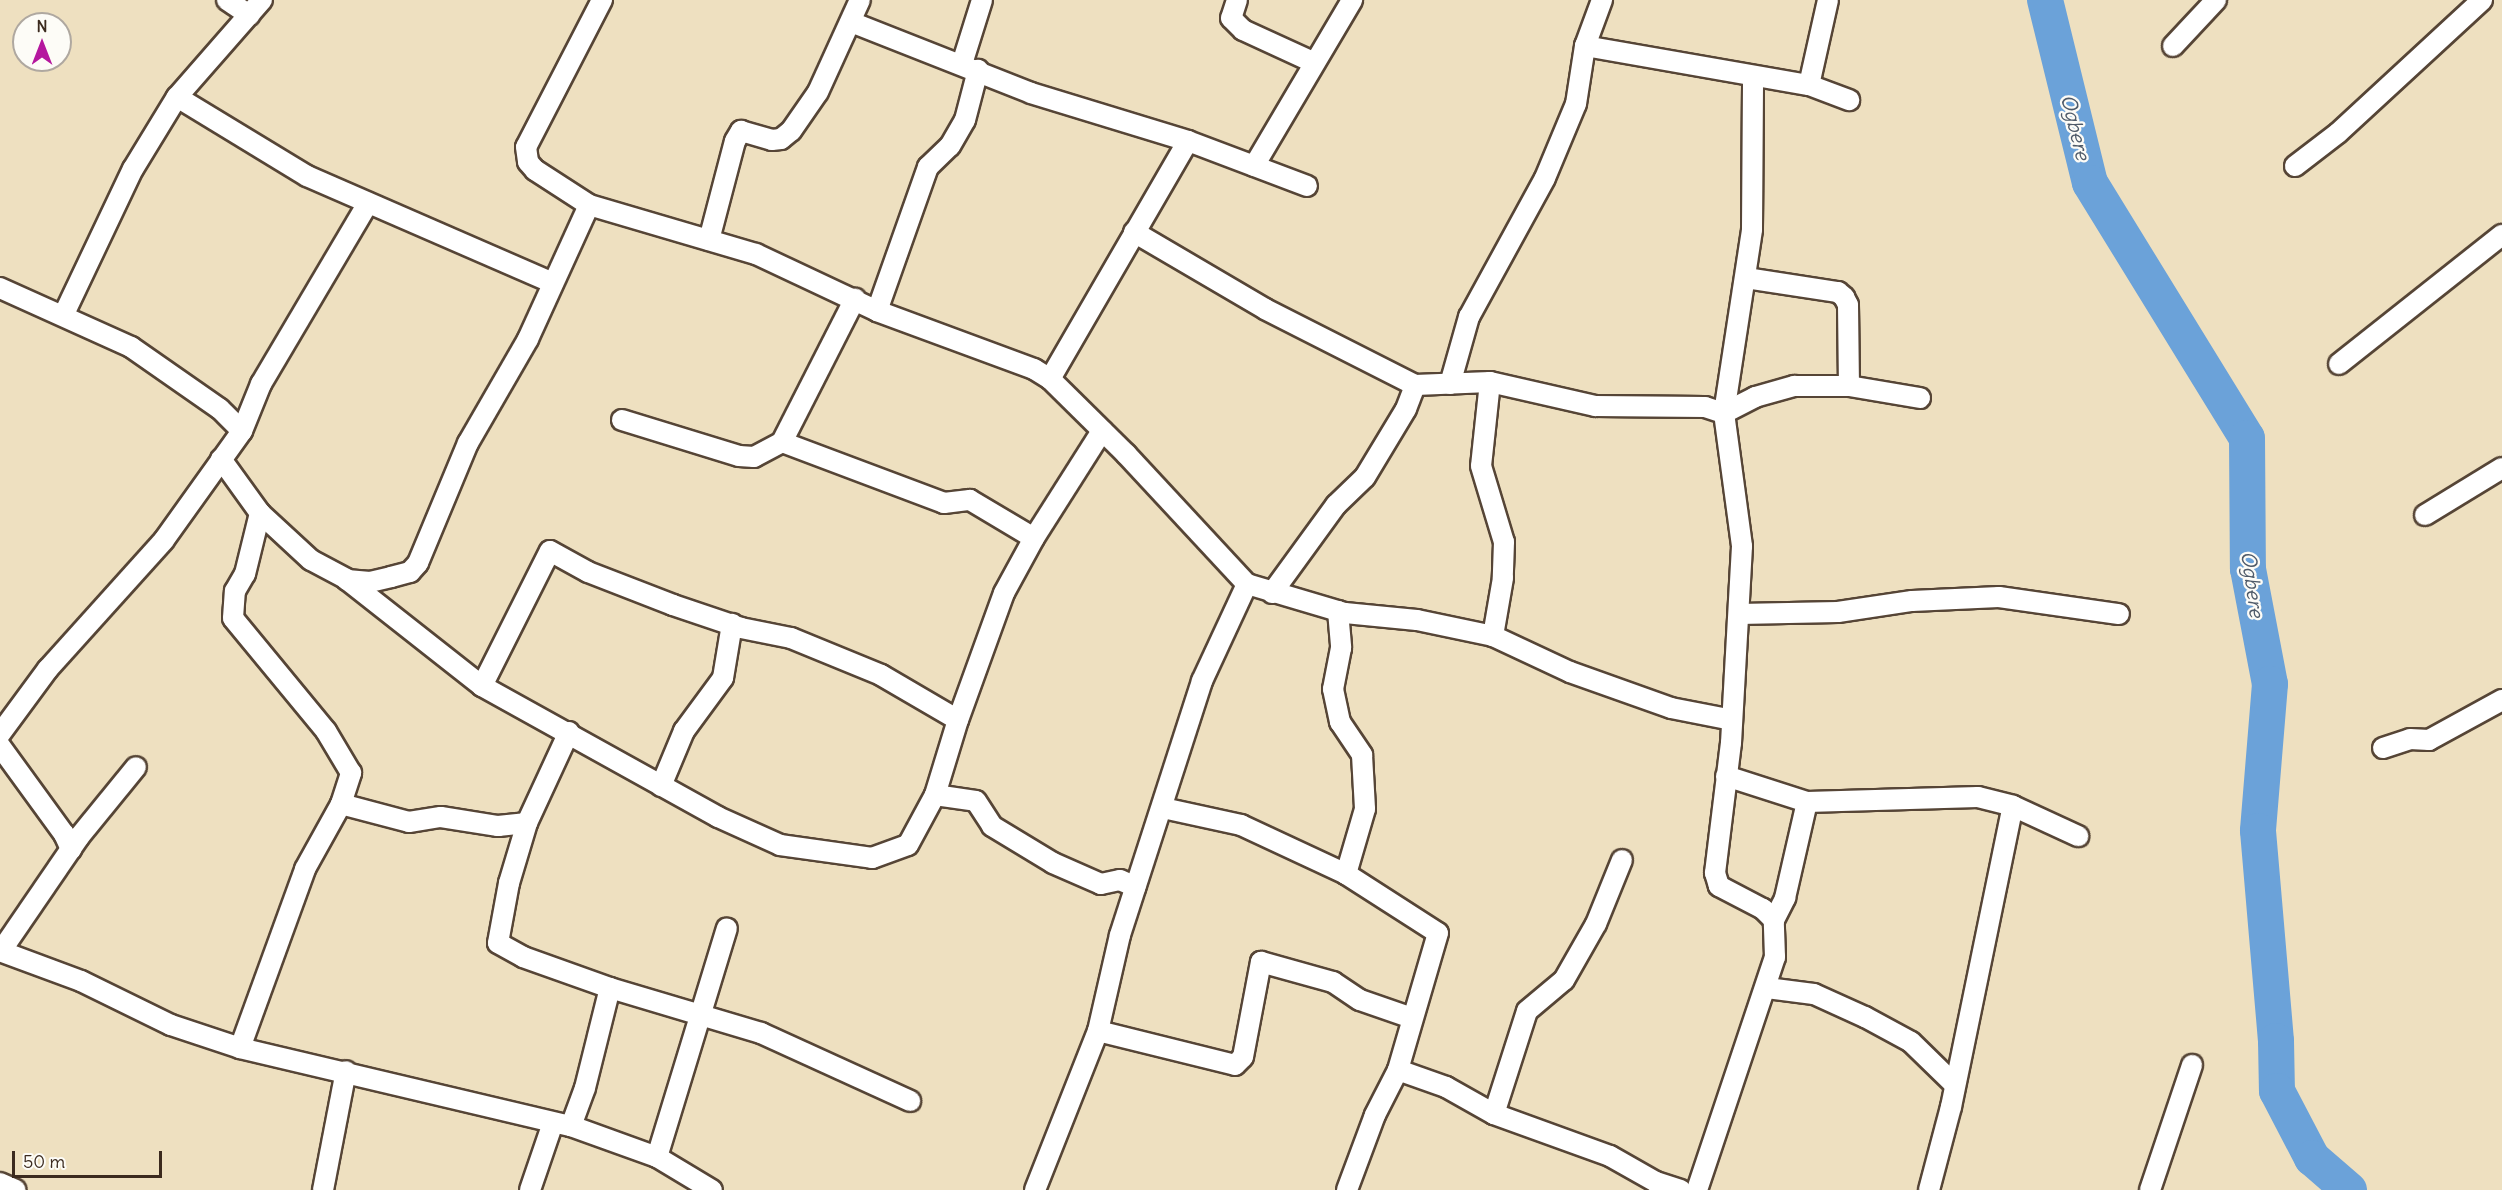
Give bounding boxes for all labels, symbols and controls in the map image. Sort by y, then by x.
north arrow [12,12,72,72]
text: N [36,16,48,36]
water label: Ogbere [2056,92,2096,162]
water label: Ogbere [2236,549,2270,619]
scale bar [15,1139,165,1177]
text: 50 m [23,1150,65,1173]

